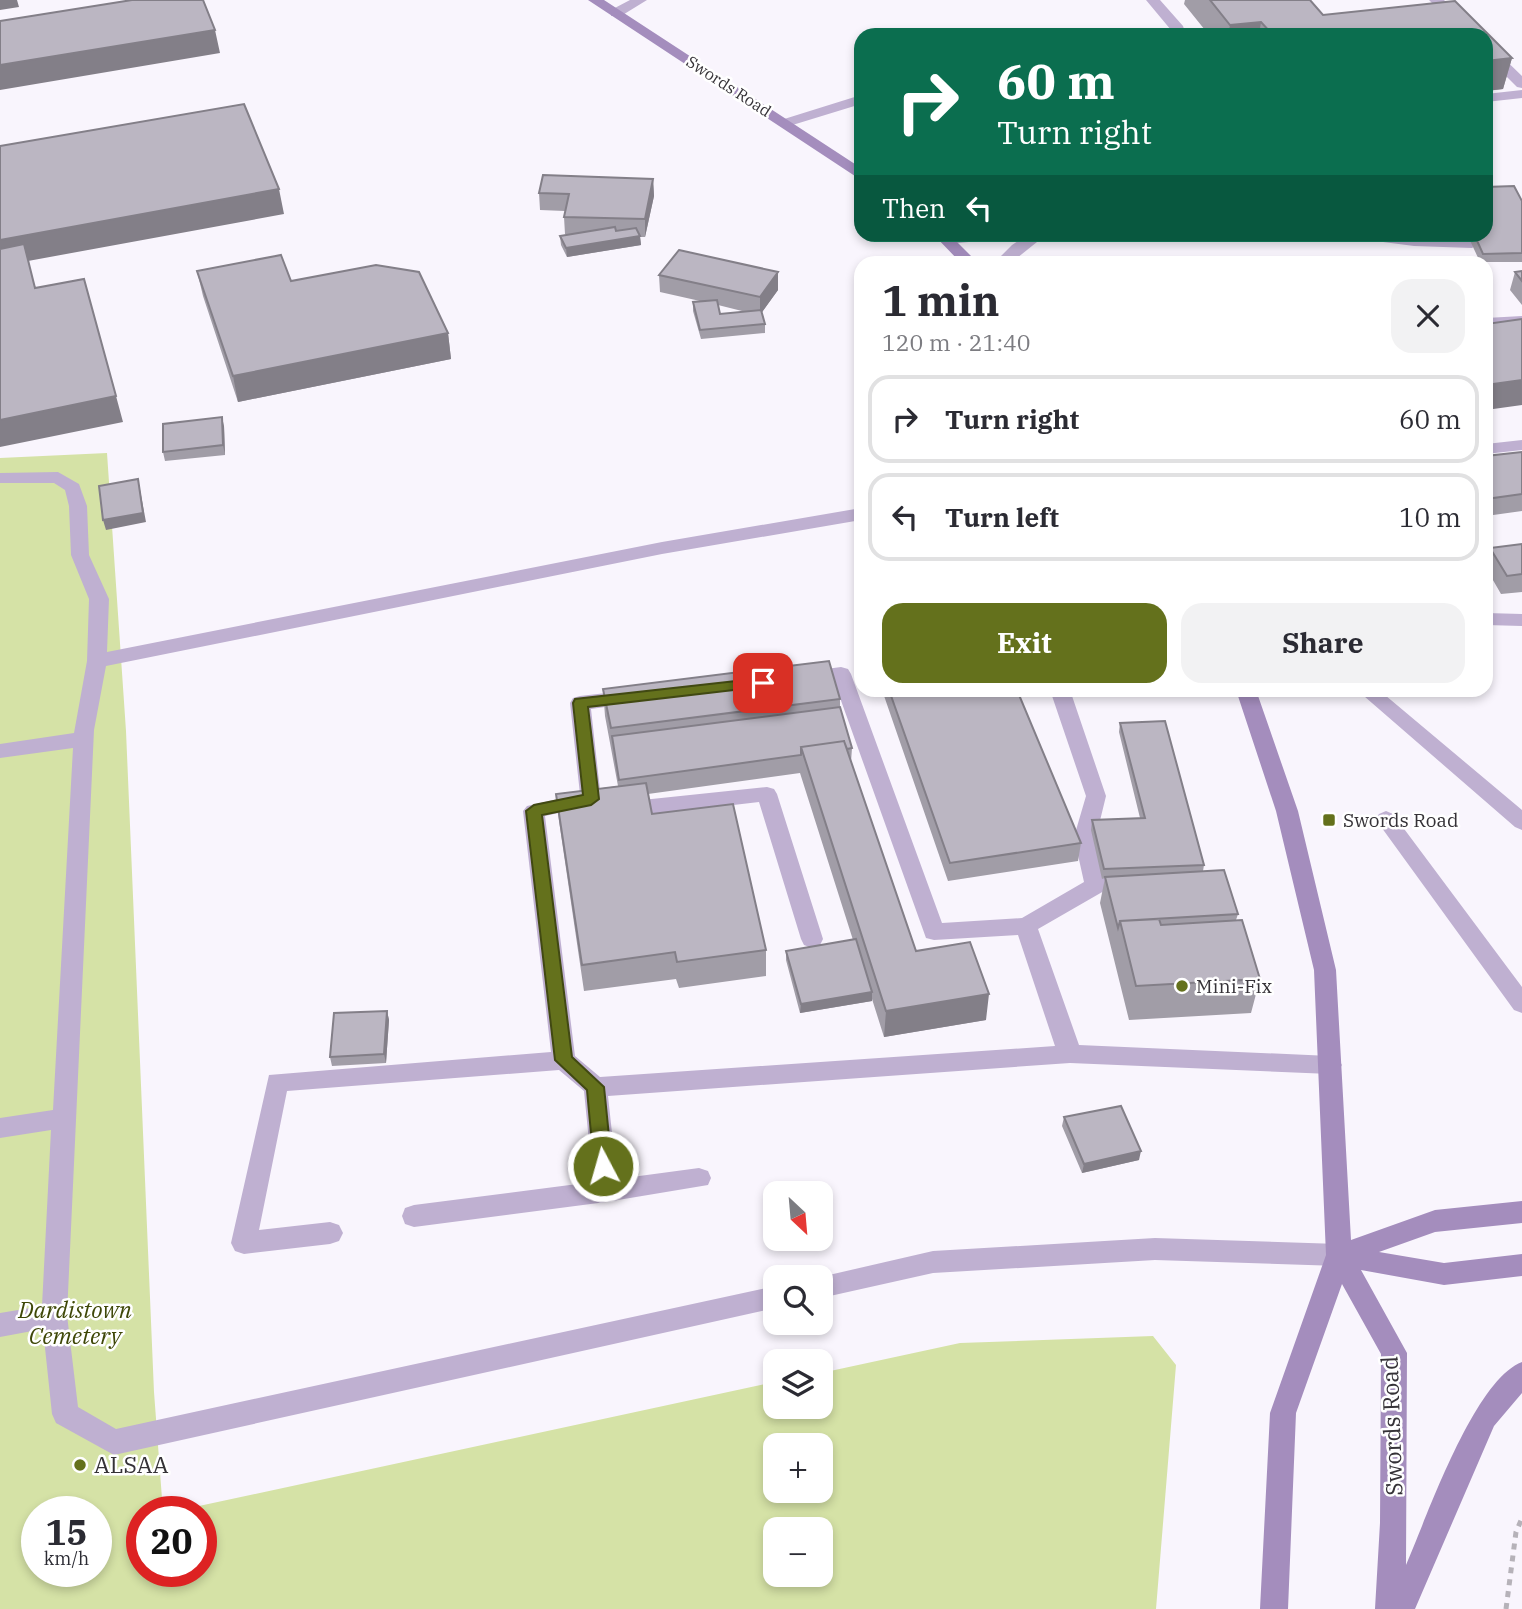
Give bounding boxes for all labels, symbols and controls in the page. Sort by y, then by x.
text: 60 m [997,49,1115,112]
street label: Swords Road [683,51,775,121]
icon: right [882,56,973,147]
text: Turn right [997,111,1152,153]
icon: left [960,189,998,227]
text: Then [882,191,946,225]
text: 1 min [882,273,1000,328]
button: close [1391,279,1465,353]
text: 120 m · 21:40 [882,327,1031,357]
icon: right [886,400,924,438]
text: Turn right [945,402,1079,436]
text: 60 m [1399,402,1461,436]
icon: left [886,498,924,536]
text: Turn left [945,500,1059,534]
text: 10 m [1399,500,1461,534]
button: Exit [882,603,1167,683]
button: Share [1181,603,1465,683]
pin [733,653,793,713]
icon: arrive [744,664,782,702]
place label: Swords Road [1343,808,1458,832]
marker: Swords Road [1321,812,1337,828]
place label: Mini-Fix [1196,974,1273,998]
marker: Mini-Fix [1174,978,1190,994]
position arrow [566,1129,640,1203]
north arrow [763,1181,833,1251]
map controls [763,1181,833,1587]
button: search [763,1265,833,1335]
park label: Dardistown Cemetery [17,1294,132,1350]
button: layers [763,1349,833,1419]
street label: Swords Road [1374,1356,1408,1496]
button: + [763,1433,833,1503]
place label: ALSAA [94,1449,169,1479]
marker: ALSAA [72,1457,88,1473]
speed limit sign: 20 [126,1496,217,1587]
text: 15 [45,1509,88,1555]
button: − [763,1517,833,1587]
text: km/h [44,1547,89,1570]

